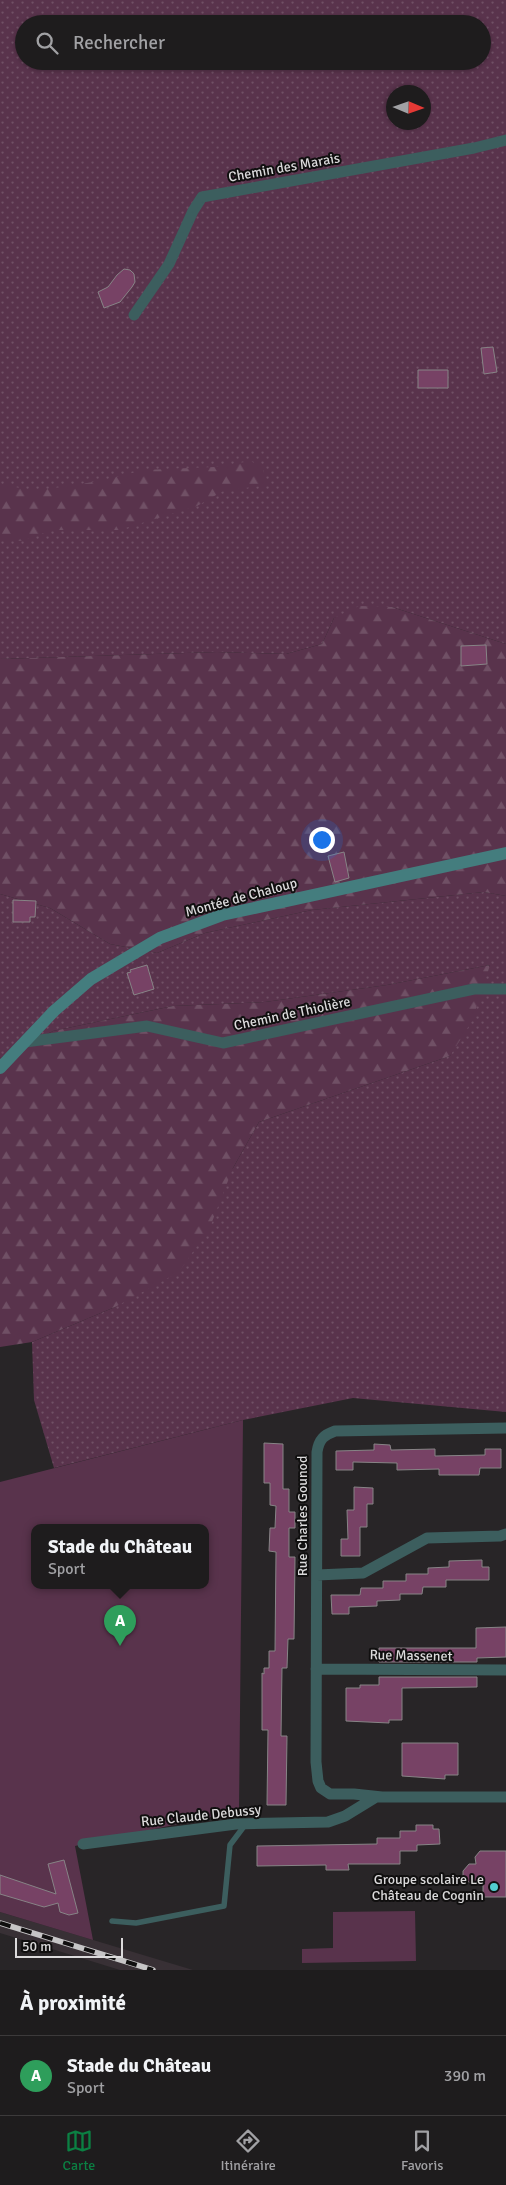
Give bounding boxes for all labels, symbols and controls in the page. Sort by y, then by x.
search box [15,15,491,70]
icon: search [33,29,61,57]
text: Rechercher [73,31,165,55]
north arrow [386,85,431,130]
street label: Chemin des Marais [227,149,341,186]
your location [309,827,335,853]
street label: Montée de Chaloup [183,874,299,921]
street label: Chemin de Thiolière [232,993,352,1034]
street label: Rue Charles Gounod [294,1456,311,1576]
popup [31,1524,209,1589]
text: Stade du Château [48,1535,192,1559]
text: Sport [48,1559,85,1579]
pin: A [104,1605,136,1646]
street label: Rue Massenet [369,1646,453,1665]
street label: Rue Claude Debussy [140,1801,262,1830]
place label: Groupe scolaire Le Château de Cognin [372,1871,484,1904]
marker: Groupe scolaire Le Château de Cognin [488,1881,500,1893]
scale bar [15,1935,122,1958]
text: 50 m [22,1938,51,1955]
text: À proximité [20,1990,126,2016]
text: Stade du Château [67,2054,211,2078]
text: A [31,2066,41,2086]
text: 390 m [444,2066,486,2086]
text: Sport [67,2078,105,2098]
tab: Carte [63,2127,95,2174]
tab: Itinéraire [220,2127,276,2174]
tab: Favoris [401,2127,443,2174]

